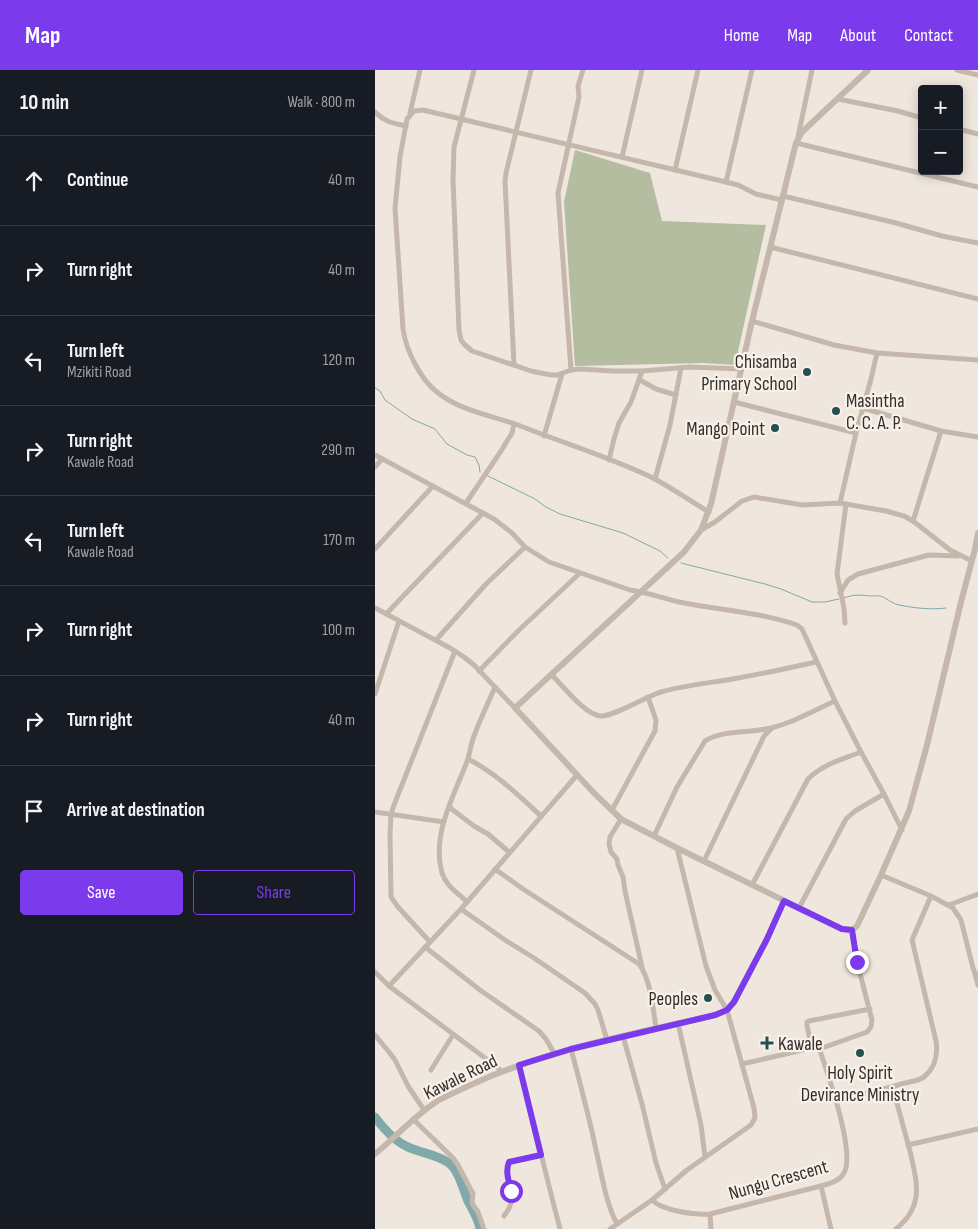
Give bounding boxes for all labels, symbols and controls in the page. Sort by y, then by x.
text: Map [25,21,60,50]
text: Home [724,25,759,46]
text: Map [787,25,812,46]
text: About [840,25,876,46]
text: Contact [904,25,953,46]
map controls [918,85,963,175]
button: + [918,85,963,130]
text: 10 min [20,90,69,115]
text: Walk · 800 m [287,93,355,112]
button: − [918,130,963,175]
icon: ahead [20,167,48,195]
text: Continue [67,169,128,192]
text: 40 m [328,171,355,190]
icon: right [20,257,48,285]
text: Turn right [67,259,132,282]
text: 40 m [328,261,355,280]
text: Turn left [67,340,124,363]
icon: left [20,347,48,375]
text: 120 m [323,351,355,370]
place label: Chisamba Primary School [701,351,797,396]
text: Mzikiti Road [67,363,131,382]
marker: Chisamba Primary School [801,366,813,378]
place label: Masintha C. C. A. P. [846,390,904,435]
marker: Masintha C. C. A. P. [830,405,842,417]
place label: Mango Point [686,418,765,441]
marker: Mango Point [769,422,781,434]
text: Turn right [67,430,132,453]
icon: right [20,437,48,465]
text: 290 m [321,441,355,460]
text: Kawale Road [67,453,134,472]
text: Turn left [67,520,124,543]
icon: left [20,527,48,555]
text: 170 m [323,531,355,550]
text: Kawale Road [67,543,134,562]
icon: right [20,617,48,645]
text: Turn right [67,619,132,642]
text: 100 m [322,621,355,640]
icon: right [20,707,48,735]
text: Turn right [67,709,132,732]
text: 40 m [328,711,355,730]
icon: arrive [20,797,48,825]
text: Arrive at destination [67,799,205,822]
button: Save [20,870,183,915]
button: Share [193,870,355,915]
route end [846,951,869,974]
place label: Peoples [649,988,698,1011]
marker: Peoples [702,992,714,1004]
place label: Kawale [778,1033,823,1056]
marker: Kawale [760,1036,774,1050]
marker: Holy Spirit Devirance Ministry [854,1047,866,1059]
street label: Kawale Road [420,1050,501,1105]
place label: Holy Spirit Devirance Ministry [801,1062,920,1107]
street label: Nungu Crescent [726,1155,831,1206]
route start [500,1180,523,1203]

